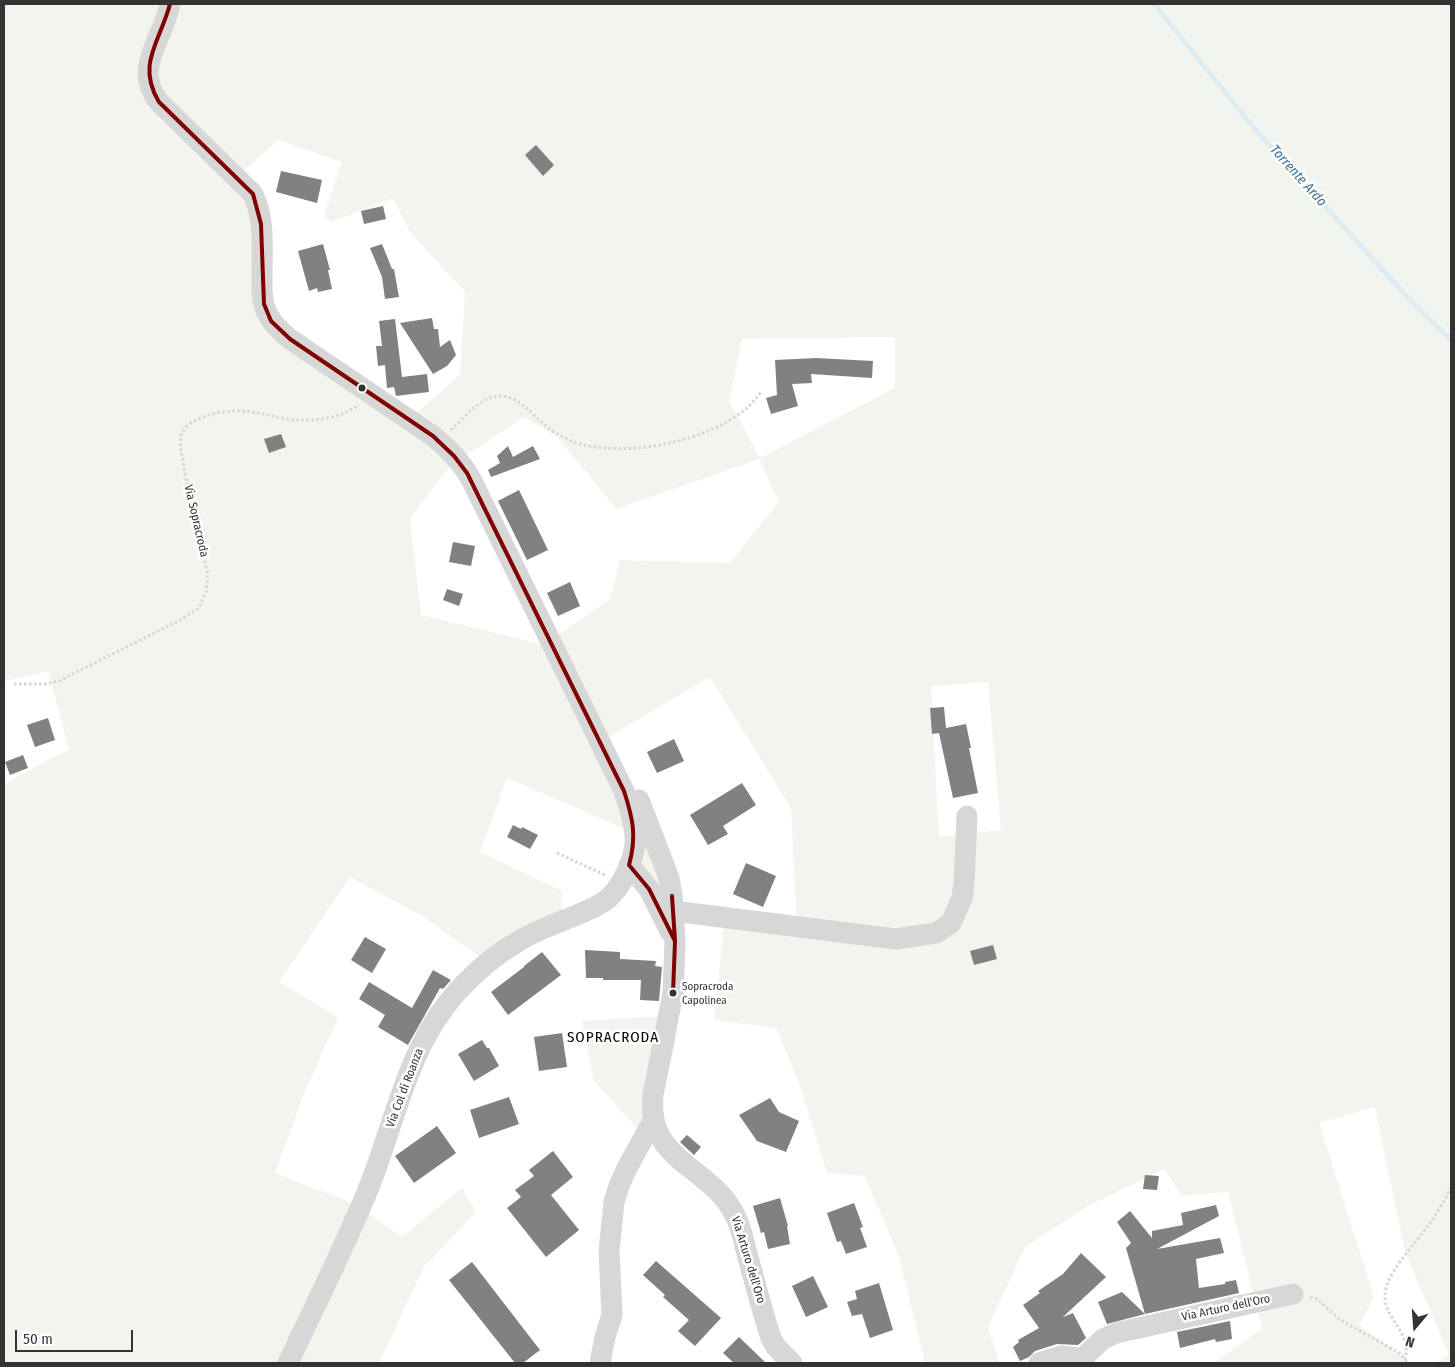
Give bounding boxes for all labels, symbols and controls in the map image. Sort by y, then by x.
water label: Torrente Ardo [1266,142,1330,210]
unlabelled marker [357,383,367,393]
street label: Via Sopracroda [181,483,211,559]
place label: Sopracroda Capolinea [682,980,733,1006]
marker: Sopracroda Capolinea [668,988,678,998]
district label: SOPRACRODA [566,1029,660,1047]
street label: Via Col di Roanza [383,1046,427,1130]
street label: Via Arturo dell'Oro [728,1215,768,1305]
street label: Via Arturo dell'Oro [1180,1292,1272,1324]
north arrow [1390,1302,1440,1352]
scale bar [18,1320,135,1352]
text: 50 m [23,1330,53,1348]
text: N [1404,1332,1417,1351]

